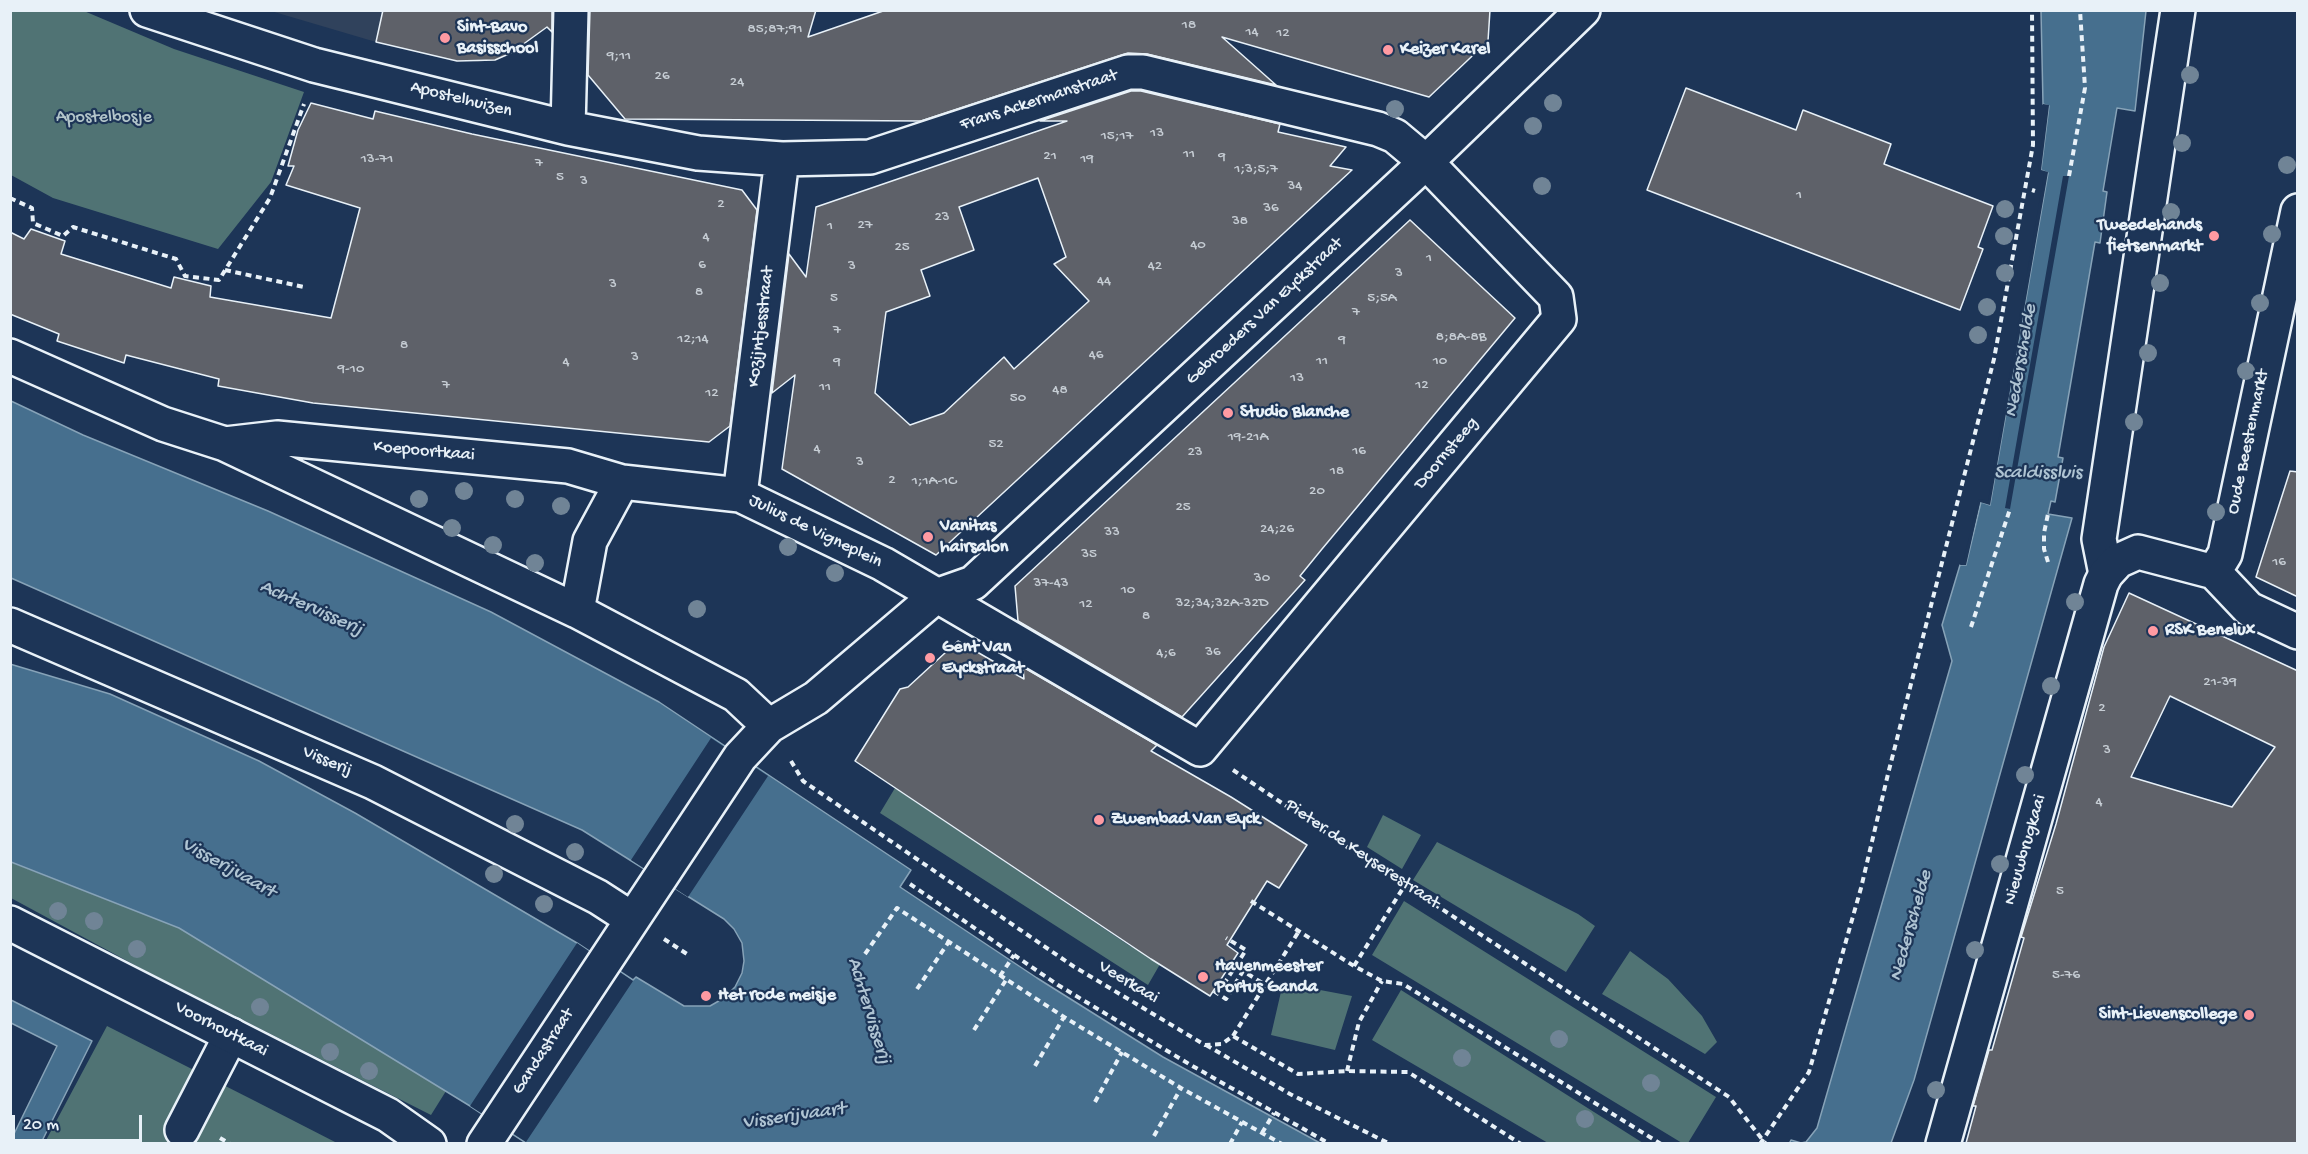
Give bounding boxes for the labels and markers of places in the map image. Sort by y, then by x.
place label: Sint-Bavo Basisschool [457,17,538,60]
marker: Sint-Bavo Basisschool [438,31,452,45]
place label: Keizer Karel [1400,39,1491,61]
marker: Keizer Karel [1381,43,1395,57]
place label: Tweedehands fietsenmarkt [2097,215,2202,258]
marker: Tweedehands fietsenmarkt [2207,229,2221,243]
place label: Studio Blanche [1240,402,1349,424]
marker: Studio Blanche [1221,406,1235,420]
place label: Vanitas hairsalon [940,516,1008,558]
marker: Vanitas hairsalon [921,530,935,544]
place label: RSK Benelux [2165,620,2255,642]
marker: RSK Benelux [2146,624,2160,638]
place label: Gent Van Eyckstraat [942,637,1024,680]
marker: Gent Van Eyckstraat [923,651,937,665]
place label: Zwembad Van Eyck [1111,809,1260,831]
marker: Zwembad Van Eyck [1092,813,1106,827]
place label: Havenmeester Portus Ganda [1215,956,1322,998]
marker: Havenmeester Portus Ganda [1196,970,1210,984]
place label: Het rode meisje [718,985,836,1007]
marker: Het rode meisje [699,989,713,1003]
place label: Sint-Lievenscollege [2099,1004,2237,1026]
marker: Sint-Lievenscollege [2242,1008,2256,1022]

